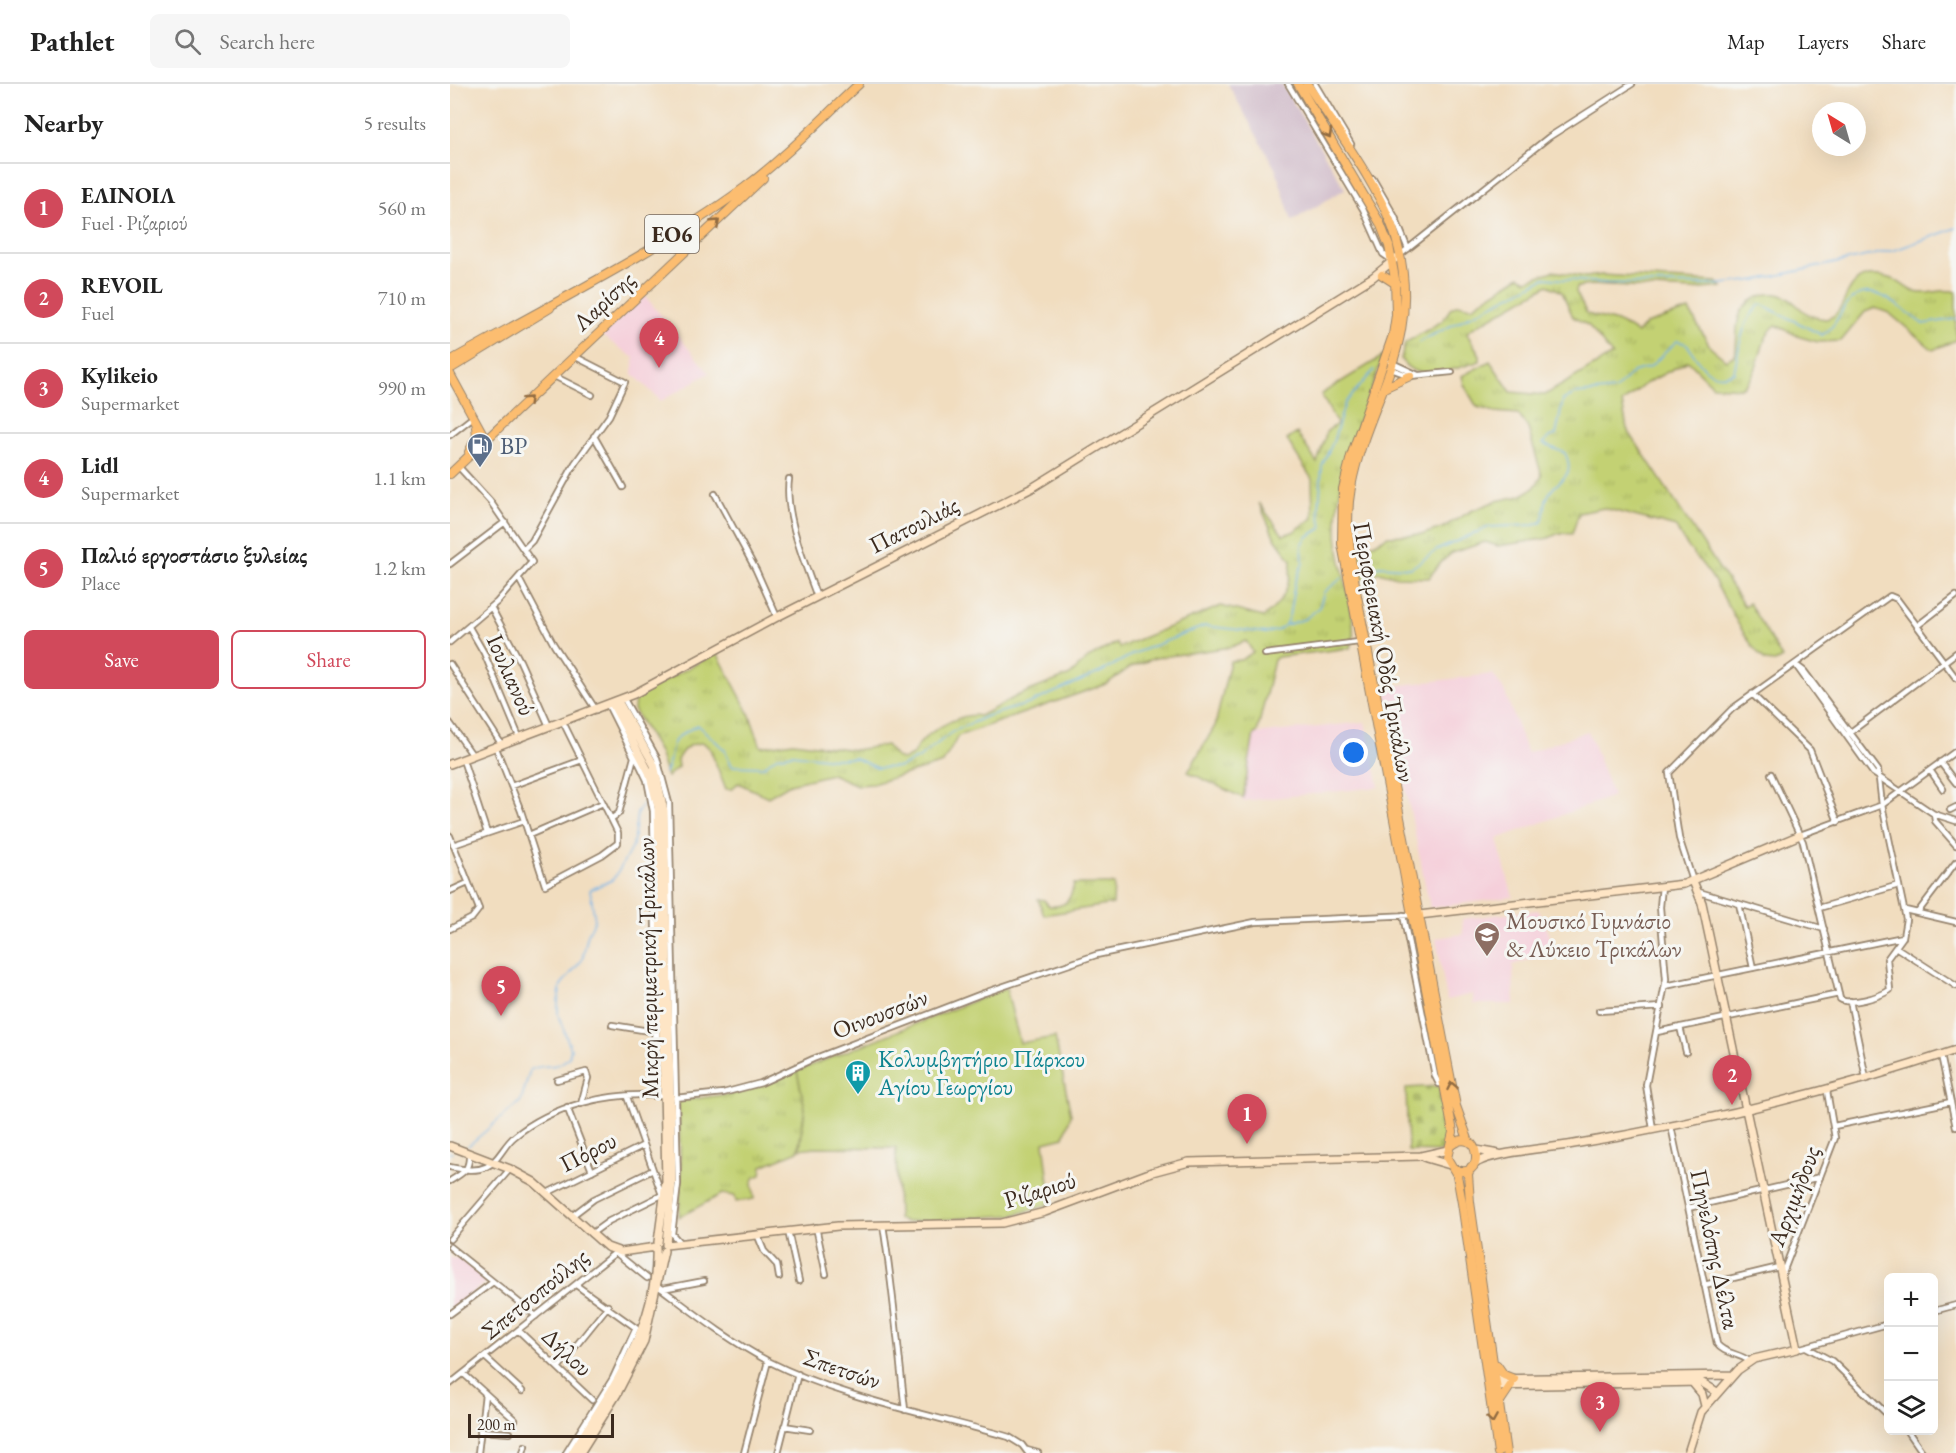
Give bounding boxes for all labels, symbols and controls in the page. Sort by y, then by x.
search box [150,14,570,68]
text: Pathlet [30,23,114,59]
icon: search [171,25,204,58]
text: Search here [219,27,315,56]
text: Map [1727,28,1765,55]
text: Layers [1798,28,1849,55]
text: Share [1882,28,1926,55]
north arrow [1812,102,1866,156]
text: Nearby [24,106,104,140]
text: 5 results [363,110,426,136]
one-way arrow [1321,128,1333,138]
text: ΕΛΙΝΟΙΛ [81,181,175,210]
text: 1 [38,195,49,221]
text: 560 m [378,195,426,221]
text: Fuel · Ριζαριού [81,210,188,236]
road number: ΕΟ6 [645,215,699,253]
one-way arrow [710,219,720,230]
street label: Λαρίσης [565,264,641,338]
text: REVOIL [81,271,163,300]
text: 2 [38,285,49,311]
text: 710 m [378,285,426,311]
text: Fuel [81,300,114,326]
pin: 4 [640,318,678,368]
text: Kylikeio [81,361,158,390]
text: 3 [38,375,49,401]
text: 990 m [378,375,426,401]
text: Supermarket [81,390,179,416]
one-way arrow [521,396,532,407]
place label: BP [500,430,527,461]
fuel station icon: BP [465,431,495,469]
text: Lidl [81,451,119,480]
text: 4 [38,465,49,491]
text: 1.1 km [373,465,426,491]
text: Supermarket [81,480,179,506]
street label: Πατουλιάς [864,489,964,560]
street label: Περιφερειακή Οδός Τρικάλων [1346,519,1423,785]
text: Παλιό εργοστάσιο ξυλείας [81,541,307,570]
text: 5 [38,555,49,581]
text: 1.2 km [373,555,426,581]
text: Place [81,570,120,596]
street label: Ιουλιανού [480,629,543,720]
button: Save [24,630,219,689]
button: Share [231,630,426,689]
your location [1339,738,1368,767]
street label: Μικρή περιμετρική Τρικάλων [630,837,665,1099]
place label: Μουσικό Γυμνάσιο & Λύκειο Τρικάλων [1506,905,1682,964]
school or university icon: Μουσικό Γυμνάσιο & Λύκειο Τρικάλων [1472,920,1502,958]
pin: 5 [482,966,520,1016]
street label: Οινουσσών [828,981,932,1046]
place label: Κολυμβητήριο Πάρκου Αγίου Γεωργίου [877,1043,1085,1102]
pin: 2 [1712,1056,1752,1105]
building icon: Κολυμβητήριο Πάρκου Αγίου Γεωργίου [843,1058,873,1096]
one-way arrow [1446,1082,1459,1092]
pin: 1 [1228,1094,1266,1144]
street label: Πόρου [554,1124,621,1179]
street label: Αρχιμήδους [1760,1141,1827,1251]
street label: Ριζαριού [1000,1164,1080,1215]
street label: Πηνελόπης Δέλτα [1683,1166,1748,1332]
street label: Σπετσοπούλης [475,1241,595,1346]
map controls [1884,1273,1938,1435]
button: + [1884,1273,1938,1327]
street label: Δήλου [535,1320,599,1383]
button: − [1884,1327,1938,1381]
street label: Σπετσών [800,1341,885,1396]
button: layers [1884,1381,1938,1435]
pin: 3 [1580,1382,1620,1432]
scale bar [468,1411,614,1438]
text: 200 m [477,1414,516,1435]
one-way arrow [1486,1415,1498,1424]

